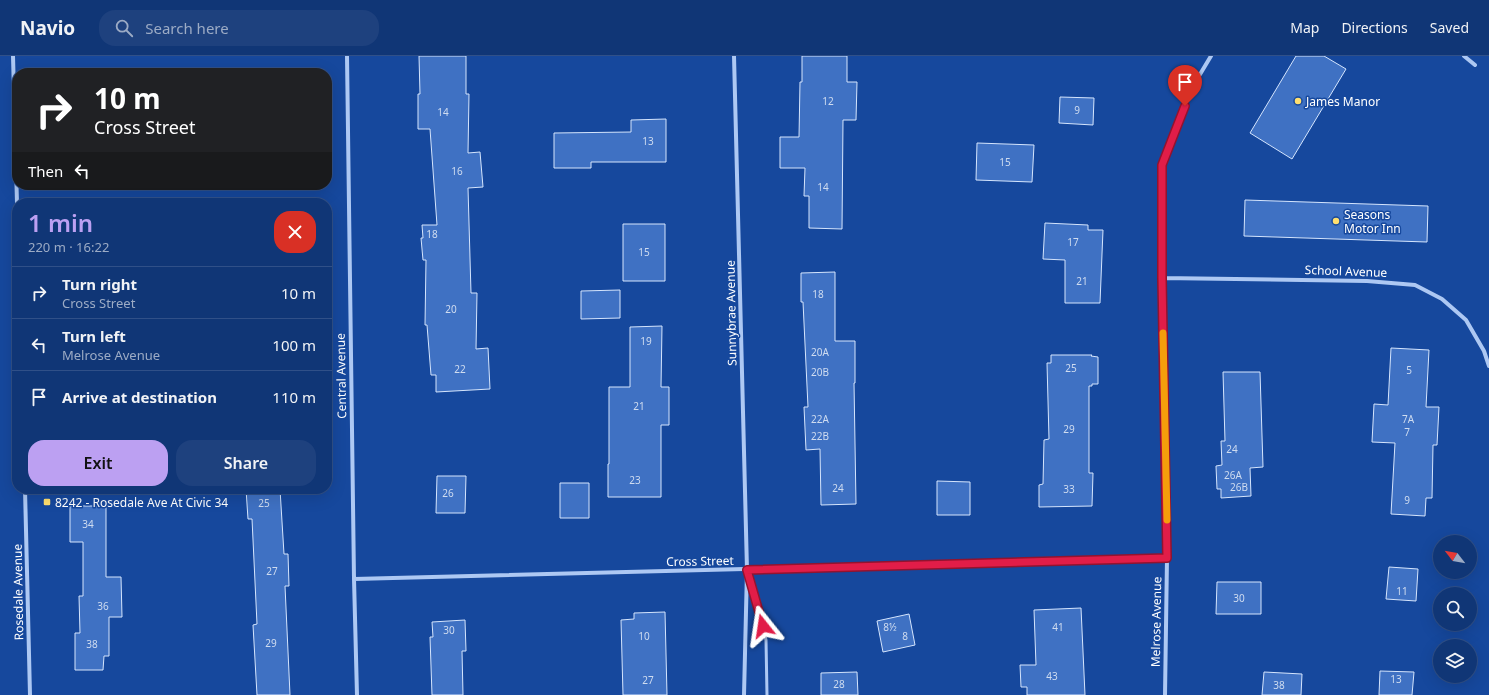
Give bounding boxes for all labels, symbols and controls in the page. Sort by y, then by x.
search box [99,10,379,46]
text: Navio [20,15,75,41]
icon: search [113,17,135,39]
text: Search here [145,18,229,38]
text: Map [1290,18,1319,37]
text: Directions [1341,18,1408,37]
text: Saved [1430,18,1469,37]
pin [1168,65,1202,106]
icon: arrive [1174,71,1196,93]
text: 10 m [94,79,161,117]
icon: right [28,84,80,136]
place label: James Manor [1305,93,1380,110]
house number: 12 [822,94,834,108]
marker: James Manor [1293,96,1303,106]
house number: 9 [1074,103,1080,117]
house number: 14 [437,105,449,119]
text: Cross Street [94,115,196,139]
house number: 13 [642,134,654,148]
house number: 15 [999,155,1011,169]
icon: left [71,160,93,182]
text: Then [28,161,63,181]
house number: 16 [451,164,463,178]
house number: 14 [817,180,829,194]
text: 1 min [28,206,93,239]
place label: Seasons Motor Inn [1344,206,1401,237]
button: close [274,211,316,253]
marker: Seasons Motor Inn [1331,216,1341,226]
house number: 18 [426,227,438,241]
house number: 17 [1067,235,1079,249]
text: 220 m · 16:22 [28,238,109,256]
house number: 15 [638,245,650,259]
street label: Sunnybrae Avenue [722,260,740,366]
street label: School Avenue [1304,261,1388,281]
text: Turn right [62,274,137,294]
house number: 21 [1076,274,1088,288]
icon: right [28,282,50,304]
text: 10 m [281,283,316,303]
house number: 18 [812,287,824,301]
text: Cross Street [62,294,135,312]
house number: 20 [445,302,457,316]
text: Turn left [62,326,126,346]
street label: Central Avenue [332,333,350,419]
icon: left [28,334,50,356]
house number: 19 [640,334,652,348]
text: 100 m [272,335,316,355]
house number: 20A [811,345,830,359]
text: Melrose Avenue [62,346,160,364]
house number: 25 [1065,361,1077,375]
house number: 22 [454,362,466,376]
house number: 5 [1406,363,1412,377]
house number: 20B [811,365,829,379]
icon: arrive [28,386,50,408]
text: Arrive at destination [62,387,217,407]
text: 110 m [272,387,316,407]
house number: 21 [633,399,645,413]
house number: 22A [811,412,830,426]
house number: 7A [1402,412,1415,426]
house number: 29 [1063,422,1075,436]
house number: 7 [1404,425,1410,439]
house number: 22B [811,429,829,443]
button: Exit [28,440,168,486]
button: Share [176,440,316,486]
house number: 24 [1226,442,1238,456]
house number: 26A [1224,468,1243,482]
house number: 23 [629,473,641,487]
house number: 26B [1230,480,1248,494]
house number: 24 [832,481,844,495]
house number: 33 [1063,482,1075,496]
house number: 26 [442,486,454,500]
house number: 9 [1404,493,1410,507]
place label: 8242 - Rosedale Ave At Civic 34 [55,494,228,511]
house number: 25 [258,496,270,510]
marker: 8242 - Rosedale Ave At Civic 34 [42,497,52,507]
house number: 34 [82,517,94,531]
north arrow [1433,535,1477,579]
map controls [1433,535,1477,683]
street label: Rosedale Avenue [9,543,27,640]
street label: Cross Street [666,552,735,570]
house number: 27 [266,564,278,578]
street label: Melrose Avenue [1147,576,1165,667]
house number: 11 [1396,584,1408,598]
button: search [1433,587,1477,631]
house number: 30 [1233,591,1245,605]
house number: 36 [97,599,109,613]
position arrow [742,605,784,647]
house number: 8½ [883,620,897,634]
house number: 41 [1052,620,1064,634]
house number: 30 [443,623,455,637]
house number: 10 [638,629,650,643]
house number: 8 [902,629,908,643]
house number: 29 [265,636,277,650]
house number: 38 [86,637,98,651]
button: layers [1433,639,1477,683]
house number: 43 [1046,669,1058,683]
house number: 13 [1390,672,1402,686]
house number: 27 [642,673,654,687]
house number: 28 [833,677,845,691]
house number: 38 [1273,678,1285,692]

